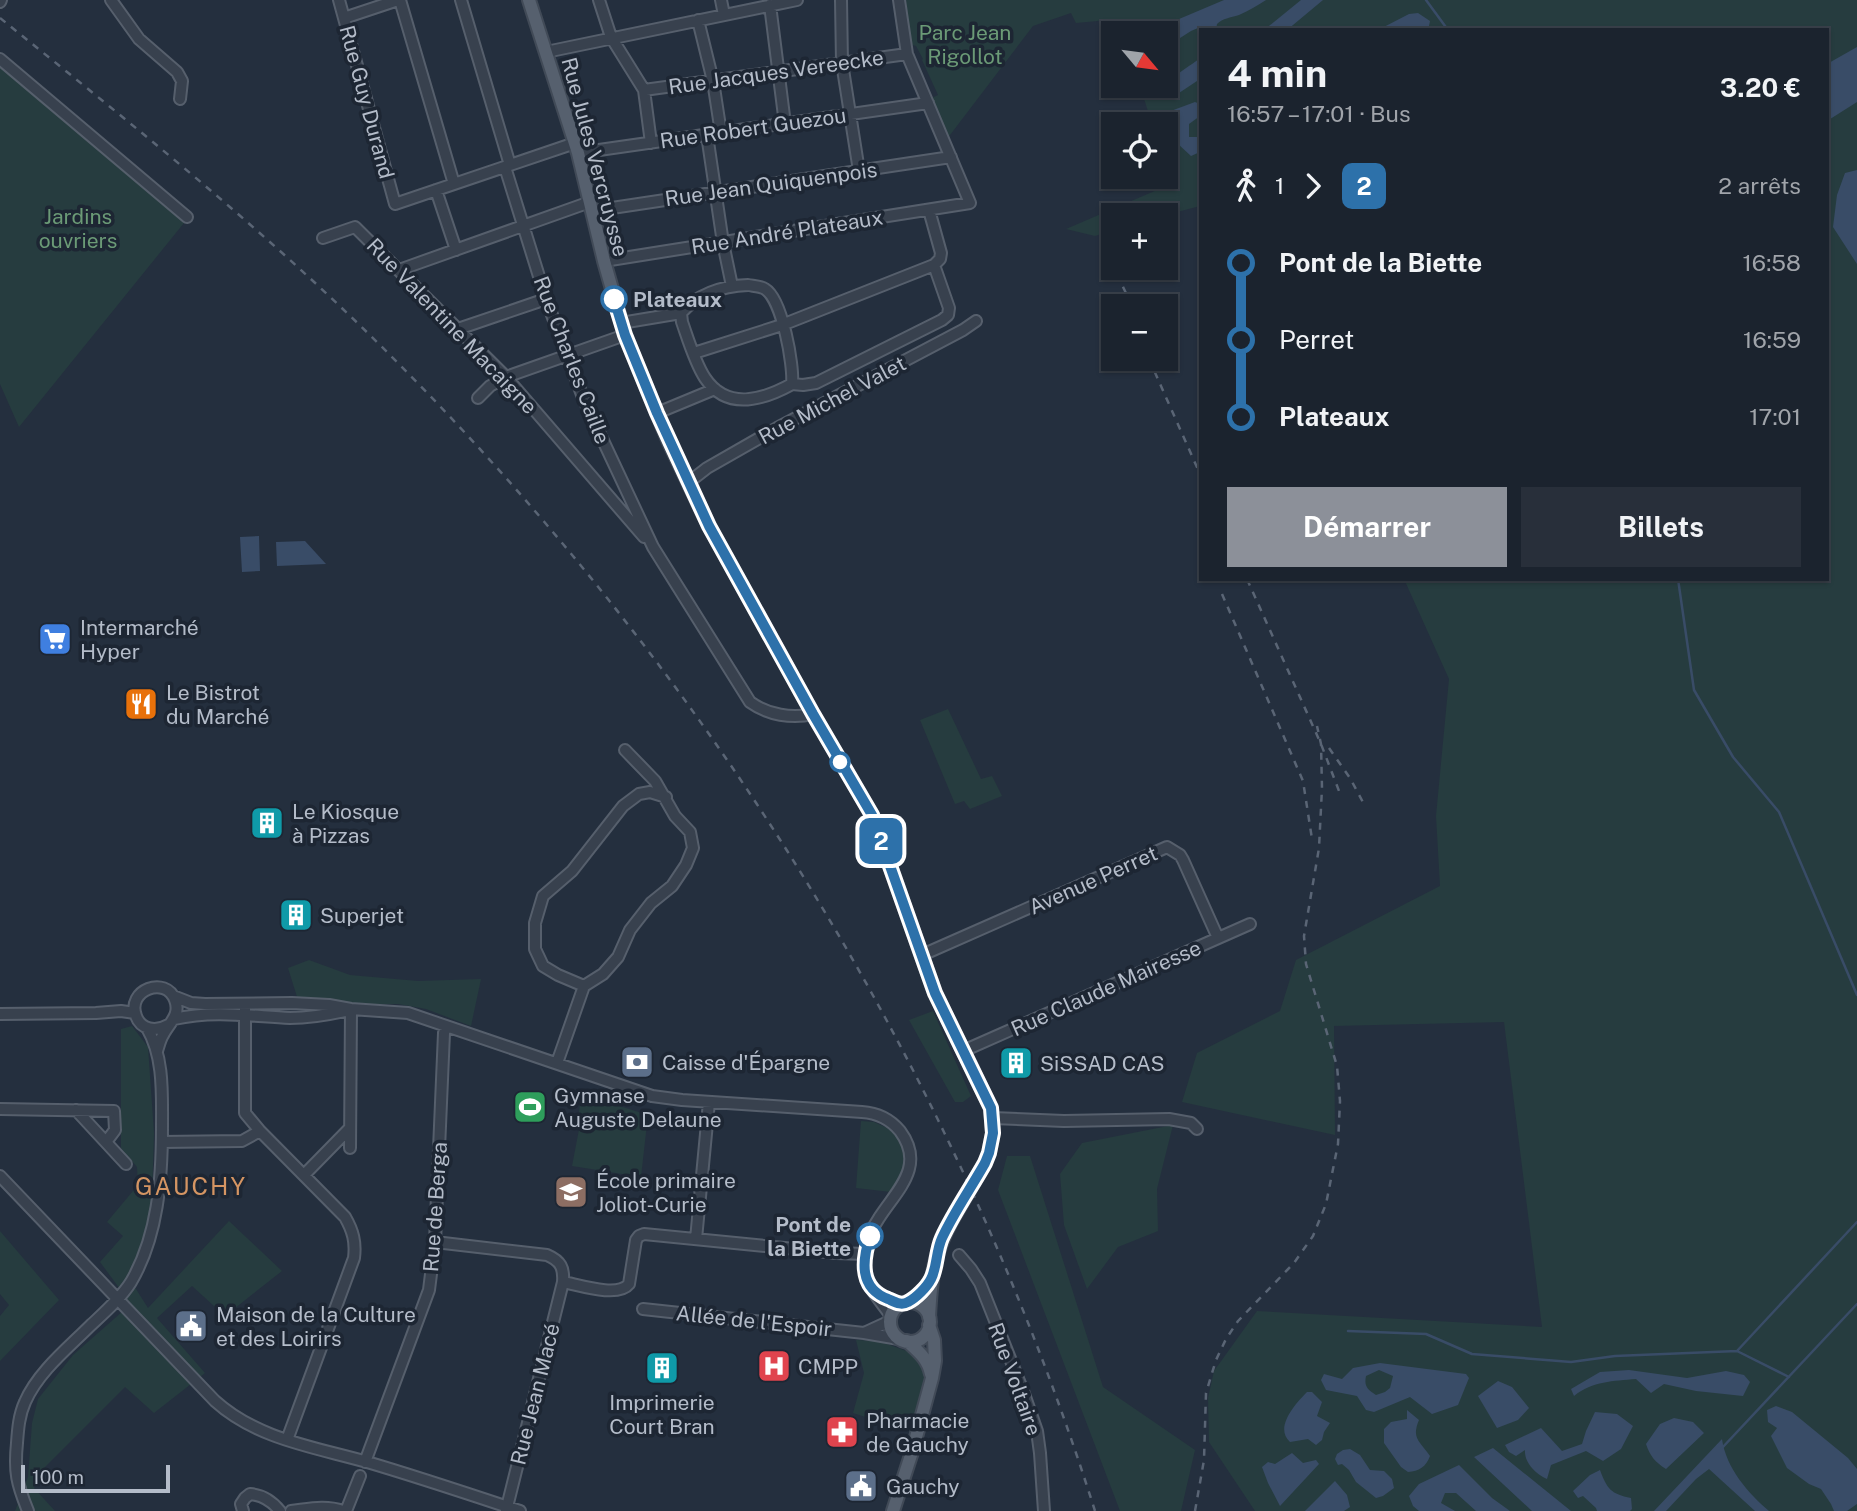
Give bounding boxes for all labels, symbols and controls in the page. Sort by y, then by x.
park label: Parc Jean Rigollot [919,20,1011,69]
north arrow [1101,21,1178,98]
map controls [1101,21,1178,371]
street label: Rue Guy Durand [334,22,400,182]
street label: Rue Jacques Vereecke [667,45,885,99]
text: 4 min [1227,51,1327,96]
street label: Rue Jules Vercruysse [556,55,634,259]
text: 3.20 € [1720,72,1801,103]
text: 16:57 – 17:01 · Bus [1227,100,1411,127]
street label: Rue Robert Guezou [658,103,848,153]
button: locate [1101,112,1178,189]
street label: Rue Jean Quiquenpois [663,157,879,211]
icon: walk [1227,167,1265,205]
icon: forward [1294,167,1332,205]
text: 1 [1275,172,1284,199]
text: 2 [1356,172,1372,200]
text: 2 arrêts [1718,172,1801,199]
button: + [1101,203,1178,280]
park label: Jardins ouvriers [39,204,117,253]
street label: Rue André Plateaux [689,204,885,260]
street label: Rue Valentine Macaigne [362,233,542,419]
text: Pont de la Biette [1279,247,1482,278]
text: 16:58 [1743,249,1801,276]
street label: Rue Charles Caille [528,273,616,447]
marker: Plateaux [601,286,627,312]
place label: Plateaux [633,287,722,312]
button: − [1101,294,1178,371]
text: Perret [1279,324,1354,355]
text: 16:59 [1743,326,1801,353]
street label: Rue Michel Valet [754,351,910,449]
text: Plateaux [1279,401,1389,432]
text: 17:01 [1749,403,1801,430]
button: Démarrer [1227,487,1507,567]
button: Billets [1521,487,1801,567]
place label: Intermarché Hyper [80,615,199,664]
supermarket icon: Intermarché Hyper [36,620,74,658]
place label: Le Bistrot du Marché [166,680,269,729]
restaurant icon: Le Bistrot du Marché [122,685,160,723]
unlabelled marker [830,752,850,772]
place label: Le Kiosque à Pizzas [292,799,399,848]
building icon: Le Kiosque à Pizzas [248,804,286,842]
line badge: 2 [858,818,904,864]
text: 2 [873,827,889,855]
street label: Avenue Perret [1025,841,1161,919]
building icon: Superjet [277,896,315,934]
place label: Superjet [320,903,404,928]
street label: Rue Claude Mairesse [1007,935,1205,1041]
bank icon: Caisse d'Épargne [618,1043,656,1081]
building icon: SiSSAD CAS [997,1044,1035,1082]
place label: Caisse d'Épargne [662,1050,830,1075]
place label: SiSSAD CAS [1040,1051,1165,1076]
place label: Gymnase Auguste Delaune [554,1083,722,1132]
sports icon: Gymnase Auguste Delaune [511,1088,549,1126]
street label: Rue de Berga [418,1141,452,1273]
place label: École primaire Joliot-Curie [596,1168,736,1217]
district label: GAUCHY [135,1172,247,1200]
school or university icon: École primaire Joliot-Curie [552,1173,590,1211]
place label: Pont de la Biette [767,1212,851,1261]
marker: Pont de la Biette [857,1223,883,1249]
street label: Allée de l'Espoir [675,1300,833,1342]
place label: Maison de la Culture et des Loirirs [216,1302,416,1351]
public building icon: Maison de la Culture et des Loirirs [172,1307,210,1345]
street label: Rue Voltaire [983,1319,1047,1439]
street label: Rue Jean Macé [505,1321,565,1467]
hospital icon: CMPP [755,1347,793,1385]
building icon: Imprimerie Court Bran [643,1349,681,1387]
place label: CMPP [798,1354,858,1379]
place label: Imprimerie Court Bran [609,1390,715,1439]
place label: Pharmacie de Gauchy [866,1408,969,1457]
pharmacy icon: Pharmacie de Gauchy [823,1413,861,1451]
scale bar [21,1462,170,1494]
text: 100 m [32,1466,84,1488]
public building icon: Gauchy [842,1467,880,1505]
place label: Gauchy [886,1474,959,1499]

